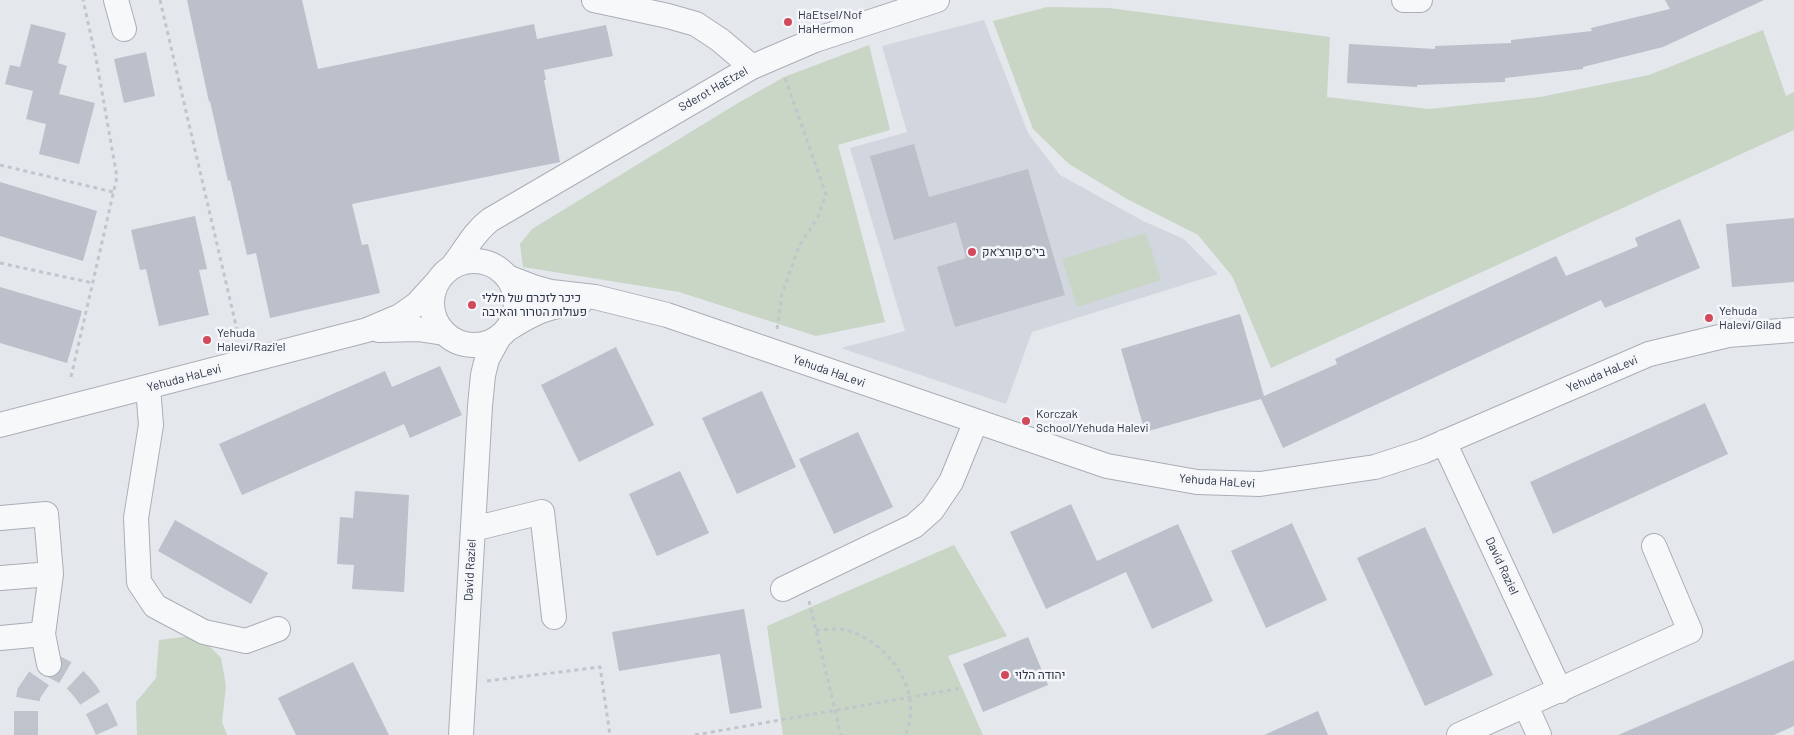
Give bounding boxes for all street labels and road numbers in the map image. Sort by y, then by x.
street label: Sderot HaEtzel [676,63,750,115]
street label: Yehuda HaLevi [791,352,867,390]
street label: Yehuda HaLevi [1564,352,1640,396]
street label: Yehuda HaLevi [145,361,223,395]
street label: Yehuda HaLevi [1178,471,1256,491]
street label: David Raziel [1482,535,1522,597]
street label: David Raziel [461,539,479,601]

